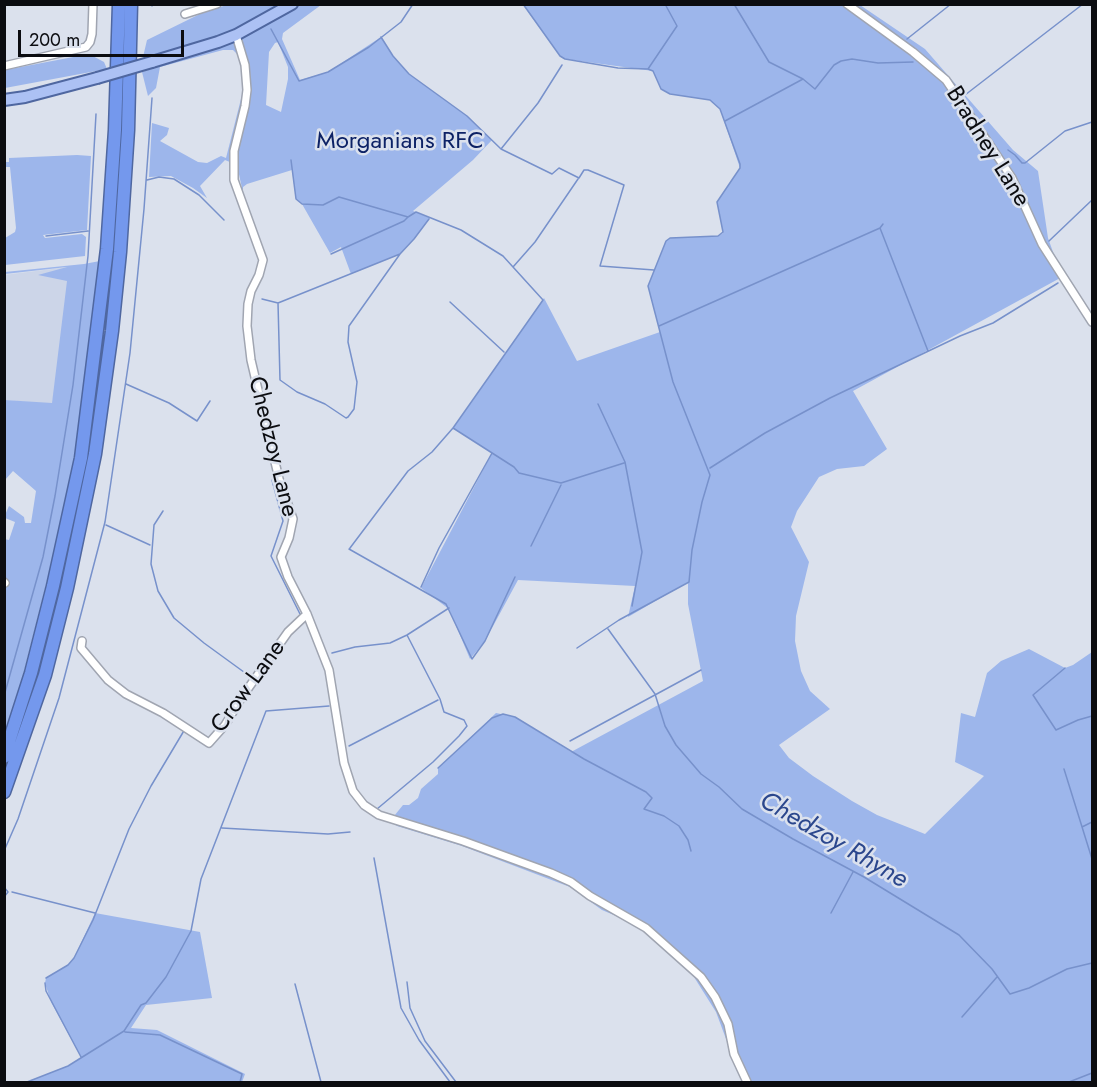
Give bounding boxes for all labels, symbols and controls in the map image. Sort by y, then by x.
scale bar [21,18,188,56]
text: 200 m [29,27,80,53]
street label: Bradney Lane [939,81,1035,213]
park label: Morganians RFC [316,128,484,156]
street label: Chedzoy Lane [241,374,303,520]
street label: Crow Lane [206,635,292,739]
water label: Chedzoy Rhyne [753,786,913,896]

